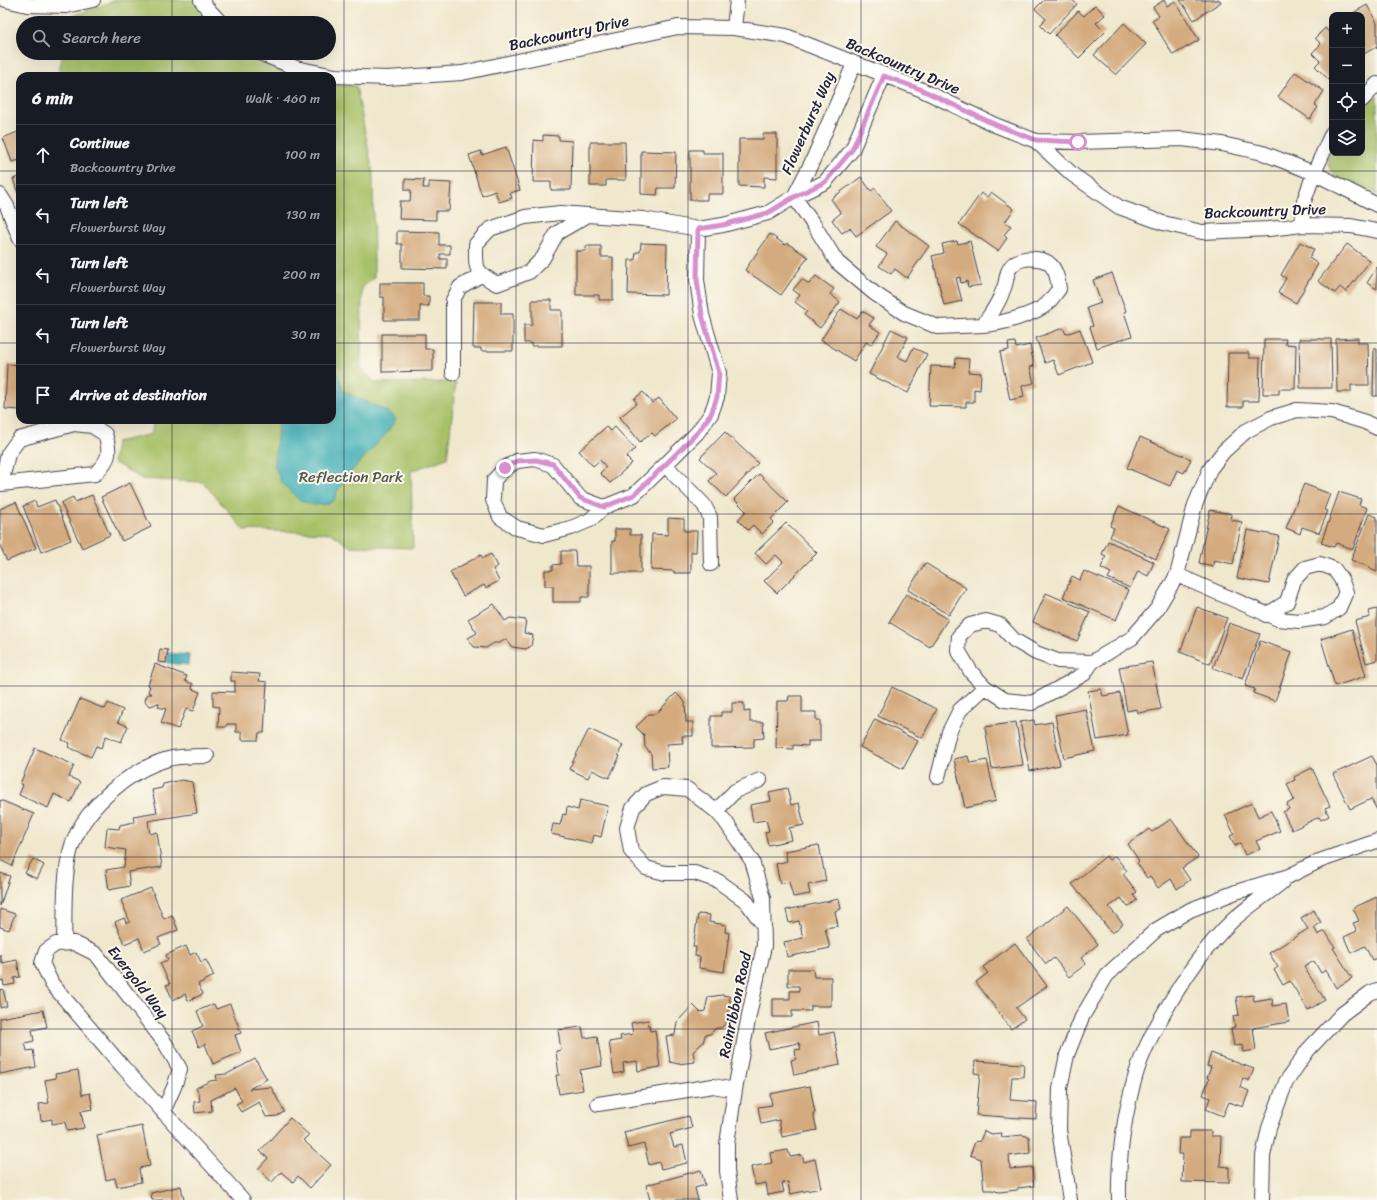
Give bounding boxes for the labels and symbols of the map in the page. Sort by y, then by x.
street label: Backcountry Drive [507,8,632,58]
street label: Backcountry Drive [842,30,964,102]
street label: Flowerburst Way [774,67,842,179]
route start [1069,133,1087,151]
street label: Backcountry Drive [1204,196,1327,226]
route end [496,459,514,477]
park label: Reflection Park [299,464,404,490]
street label: Evergold Way [101,940,175,1025]
street label: Rainribbon Road [711,949,759,1060]

